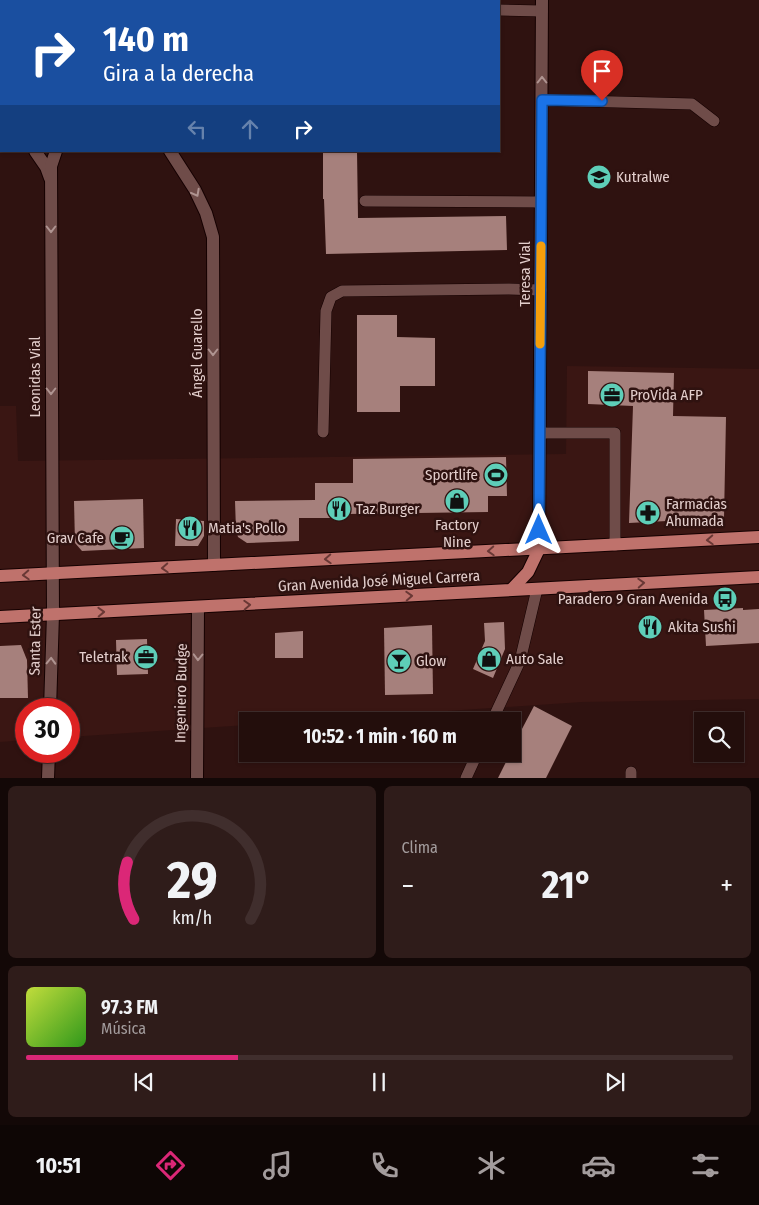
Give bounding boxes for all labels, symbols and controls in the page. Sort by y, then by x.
text: 140 m [103,18,189,60]
icon: right [20,20,85,85]
pin [581,50,623,101]
icon: arrive [588,57,616,85]
text: Gira a la derecha [103,60,254,87]
one-way arrow [537,76,547,84]
icon: left [183,115,211,143]
icon: ahead [236,115,264,143]
icon: right [289,115,317,143]
school or university icon: Kutralwe [586,164,612,190]
place label: Kutralwe [616,168,670,186]
one-way arrow [190,187,200,196]
one-way arrow [46,225,56,233]
street label: Teresa Vial [516,241,534,307]
street label: Ángel Guarello [188,308,206,398]
street label: Leonidas Vial [26,336,44,418]
one-way arrow [208,348,218,356]
office icon: ProVida AFP [599,382,625,408]
place label: ProVida AFP [630,386,703,404]
one-way arrow [46,388,56,395]
sports icon: Sportlife [483,462,509,488]
place label: Sportlife [425,466,478,484]
shop icon: Factory Nine [444,488,470,514]
place label: Farmacias Ahumada [666,495,727,530]
restaurant icon: Taz Burger [326,496,352,522]
place label: Taz Burger [356,500,420,518]
pharmacy icon: Farmacias Ahumada [635,500,661,526]
position arrow [512,503,564,555]
restaurant icon: Matia's Pollo [177,515,203,541]
place label: Factory Nine [435,516,479,551]
place label: Matia's Pollo [208,519,286,537]
cafe icon: Grav Cafe [109,525,135,551]
place label: Grav Cafe [47,529,104,547]
one-way arrow [706,534,714,545]
one-way arrow [486,546,494,557]
one-way arrow [324,554,332,565]
one-way arrow [161,562,169,573]
street label: Gran Avenida José Miguel Carrera [277,567,481,595]
one-way arrow [22,570,30,580]
one-way arrow [638,578,646,589]
bus stop icon: Paradero 9 Gran Avenida [712,586,738,612]
one-way arrow [406,590,414,601]
place label: Paradero 9 Gran Avenida [558,590,708,608]
one-way arrow [243,600,251,611]
street label: Santa Ester [25,606,45,676]
one-way arrow [98,606,106,617]
restaurant icon: Akita Sushi [637,614,663,640]
place label: Akita Sushi [668,618,736,636]
street label: Ingeniero Budge [171,643,191,743]
office icon: Teletrak [133,644,159,670]
shop icon: Auto Sale [476,646,502,672]
place label: Teletrak [79,648,128,666]
bar icon: Glow [386,648,412,674]
place label: Auto Sale [506,650,564,668]
place label: Glow [416,652,446,670]
one-way arrow [193,653,203,661]
one-way arrow [46,657,57,665]
speed limit sign: 30 [15,698,80,763]
map controls [694,712,744,762]
button: search [694,712,744,762]
text: 10:52 · 1 min · 160 m [303,725,457,748]
text: Clima [402,838,438,857]
text: 29 [165,849,217,912]
text: 21° [542,862,593,908]
text: − [402,869,414,902]
text: + [720,869,733,902]
text: km/h [172,907,212,929]
text: 97.3 FM [101,996,158,1019]
text: Música [101,1019,146,1038]
icon: previous [130,1068,158,1096]
icon: pause [365,1068,393,1096]
icon: next [601,1068,629,1096]
icon: directions [153,1148,188,1183]
icon: music [260,1148,295,1183]
icon: phone [367,1148,402,1183]
icon: climate [474,1148,509,1183]
icon: car [581,1148,616,1183]
icon: filters [688,1148,723,1183]
text: 10:51 [36,1152,81,1179]

